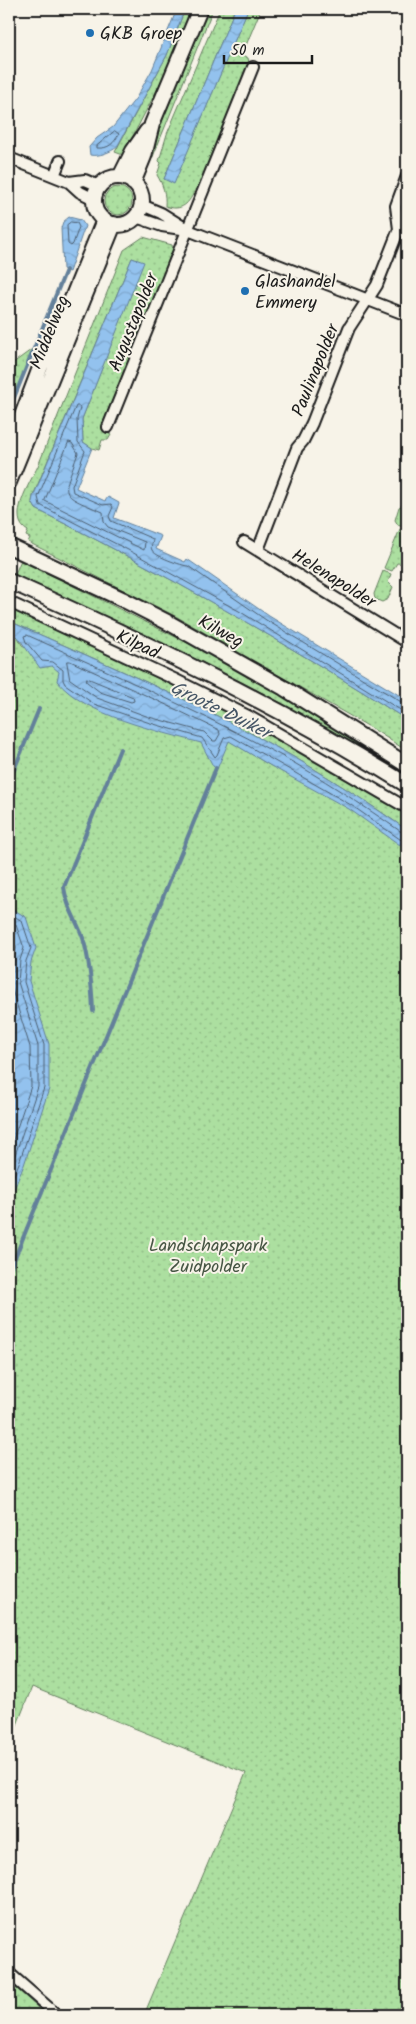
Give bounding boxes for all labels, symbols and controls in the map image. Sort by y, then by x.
place label: GKB Groep [100,20,183,49]
marker: GKB Groep [84,27,96,39]
scale bar [224,32,311,64]
text: 50 m [231,39,265,63]
street label: Augustapolder [101,268,168,376]
place label: Glashandel Emmery [255,268,336,318]
marker: Glashandel Emmery [239,285,251,297]
street label: Middelweg [22,291,78,374]
street label: Paulinapolder [285,319,349,421]
street label: Helenapolder [285,542,382,617]
street label: Kilweg [192,608,248,657]
street label: Kilpad [111,623,165,669]
water label: Groote Duiker [165,674,279,750]
park label: Landschapspark Zuidpolder [149,1232,268,1282]

